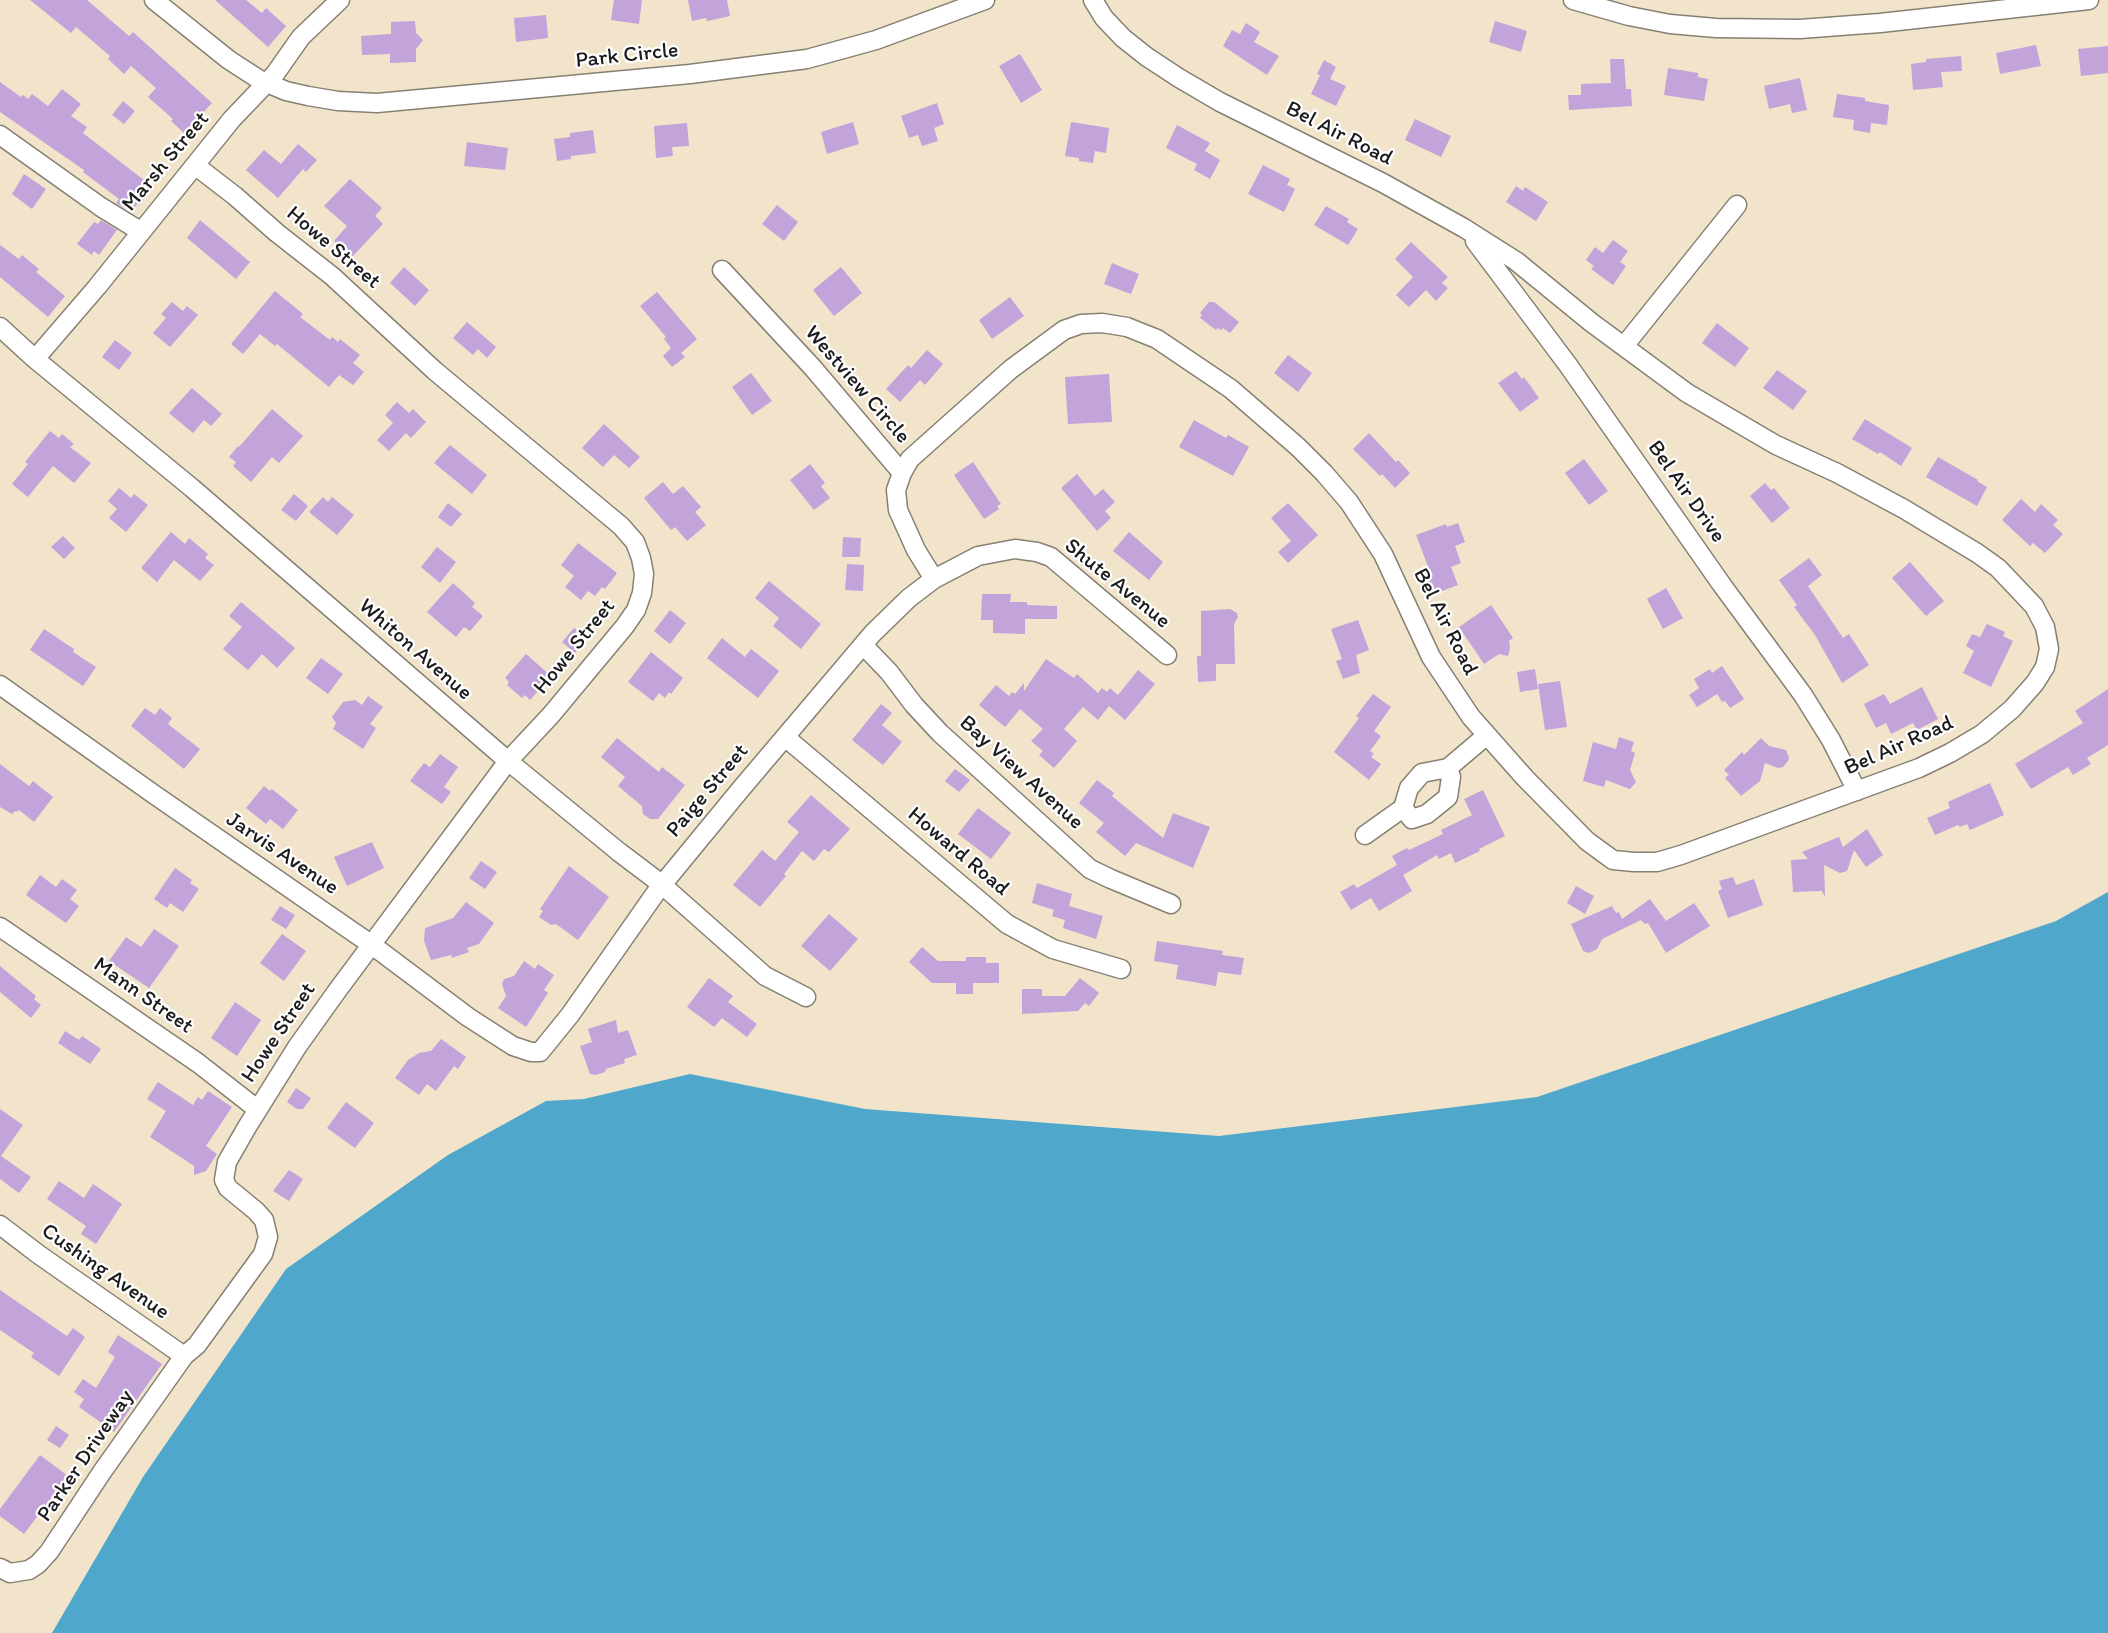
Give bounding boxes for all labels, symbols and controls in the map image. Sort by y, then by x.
street label: Park Circle [574,37,680,75]
street label: Bel Air Road [1281,96,1397,172]
street label: Marsh Street [117,107,215,217]
street label: Howe Street [280,201,386,295]
street label: Westview Circle [798,320,916,450]
street label: Bel Air Drive [1641,436,1731,548]
street label: Shute Avenue [1059,533,1175,635]
street label: Bel Air Road [1407,564,1483,680]
street label: Whiton Avenue [353,593,477,707]
street label: Howe Street [529,594,621,700]
street label: Bay View Avenue [953,710,1089,836]
street label: Bel Air Road [1840,710,1958,782]
street label: Paige Street [661,739,755,843]
street label: Howard Road [902,802,1014,902]
street label: Jarvis Avenue [221,807,343,901]
street label: Mann Street [88,952,198,1040]
street label: Howe Street [236,978,322,1088]
street label: Cushing Avenue [36,1218,174,1326]
street label: Parker Driveway [32,1385,140,1527]

